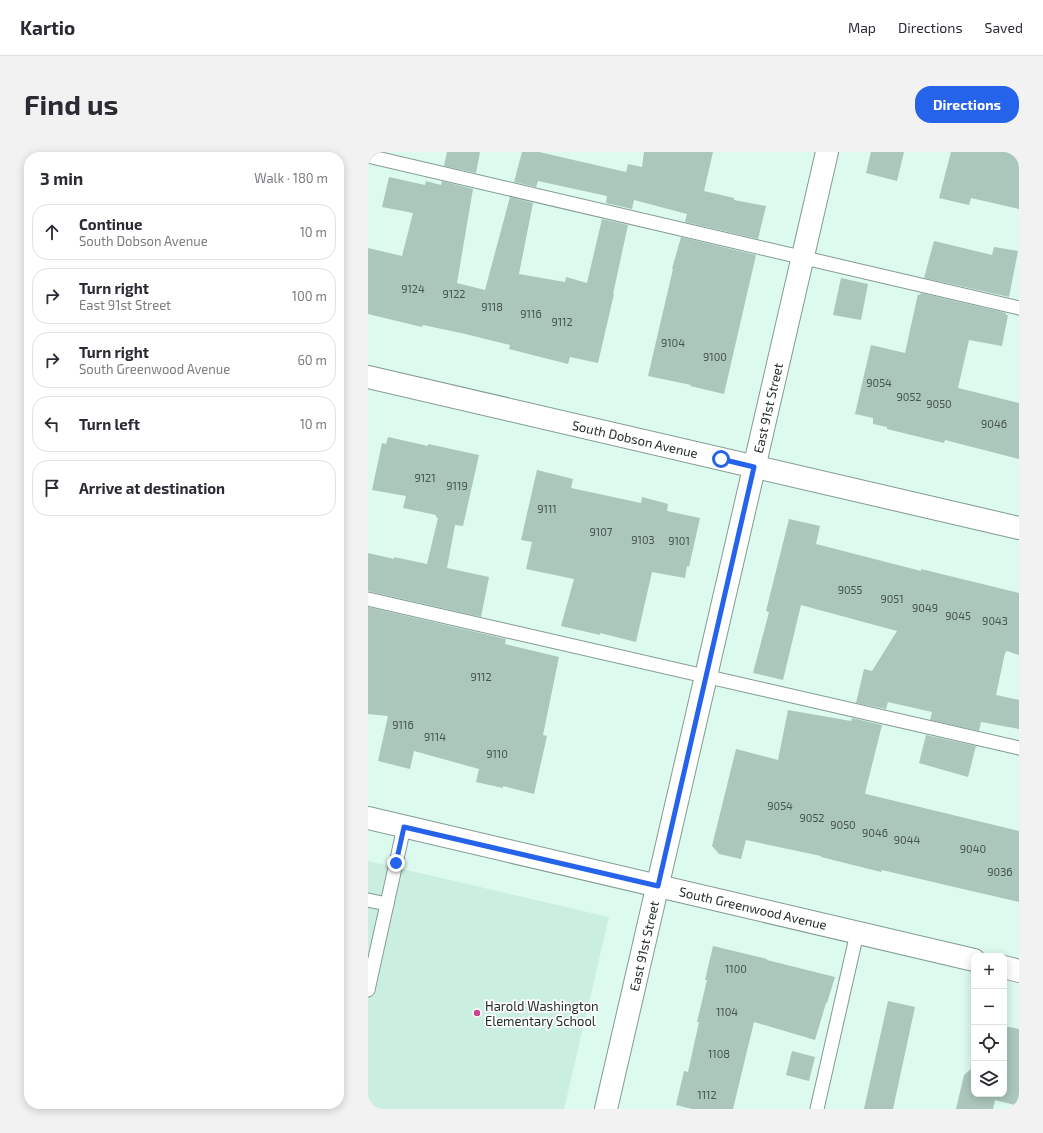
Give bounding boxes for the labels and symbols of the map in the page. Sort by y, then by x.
house number: 9124 [401,282,425,295]
house number: 9122 [442,287,466,300]
house number: 9118 [481,300,503,313]
house number: 9116 [520,307,542,320]
house number: 9112 [551,315,573,328]
house number: 9104 [661,336,685,349]
house number: 9100 [703,350,727,363]
street label: East 91st Street [750,361,786,455]
house number: 9054 [866,376,892,389]
house number: 9052 [896,390,922,403]
house number: 9050 [926,397,952,410]
street label: South Dobson Avenue [571,417,699,461]
house number: 9046 [981,417,1007,430]
route start [712,450,730,468]
house number: 9121 [414,471,436,484]
house number: 9119 [446,479,468,492]
house number: 9111 [537,502,557,515]
house number: 9107 [590,525,613,538]
house number: 9103 [631,533,655,546]
house number: 9101 [668,534,690,547]
house number: 9055 [838,583,862,596]
house number: 9051 [880,592,904,605]
house number: 9049 [912,601,938,614]
house number: 9045 [945,609,971,622]
house number: 9043 [982,614,1008,627]
house number: 9112 [470,670,492,683]
house number: 9116 [392,718,414,731]
house number: 9114 [424,730,446,743]
house number: 9110 [486,747,508,760]
house number: 9054 [767,799,793,812]
house number: 9052 [799,811,825,824]
house number: 9050 [830,818,856,831]
house number: 9046 [862,826,888,839]
house number: 9044 [894,833,920,846]
house number: 9040 [960,842,986,855]
route end [387,854,405,872]
house number: 9036 [987,865,1013,878]
street label: South Greenwood Avenue [678,883,829,933]
street label: East 91st Street [626,899,662,993]
house number: 1100 [725,962,747,975]
place label: Harold Washington Elementary School [485,998,599,1029]
house number: 1104 [716,1005,738,1018]
marker: Harold Washington Elementary School [472,1008,482,1018]
house number: 1108 [708,1047,730,1060]
house number: 1112 [697,1088,717,1101]

